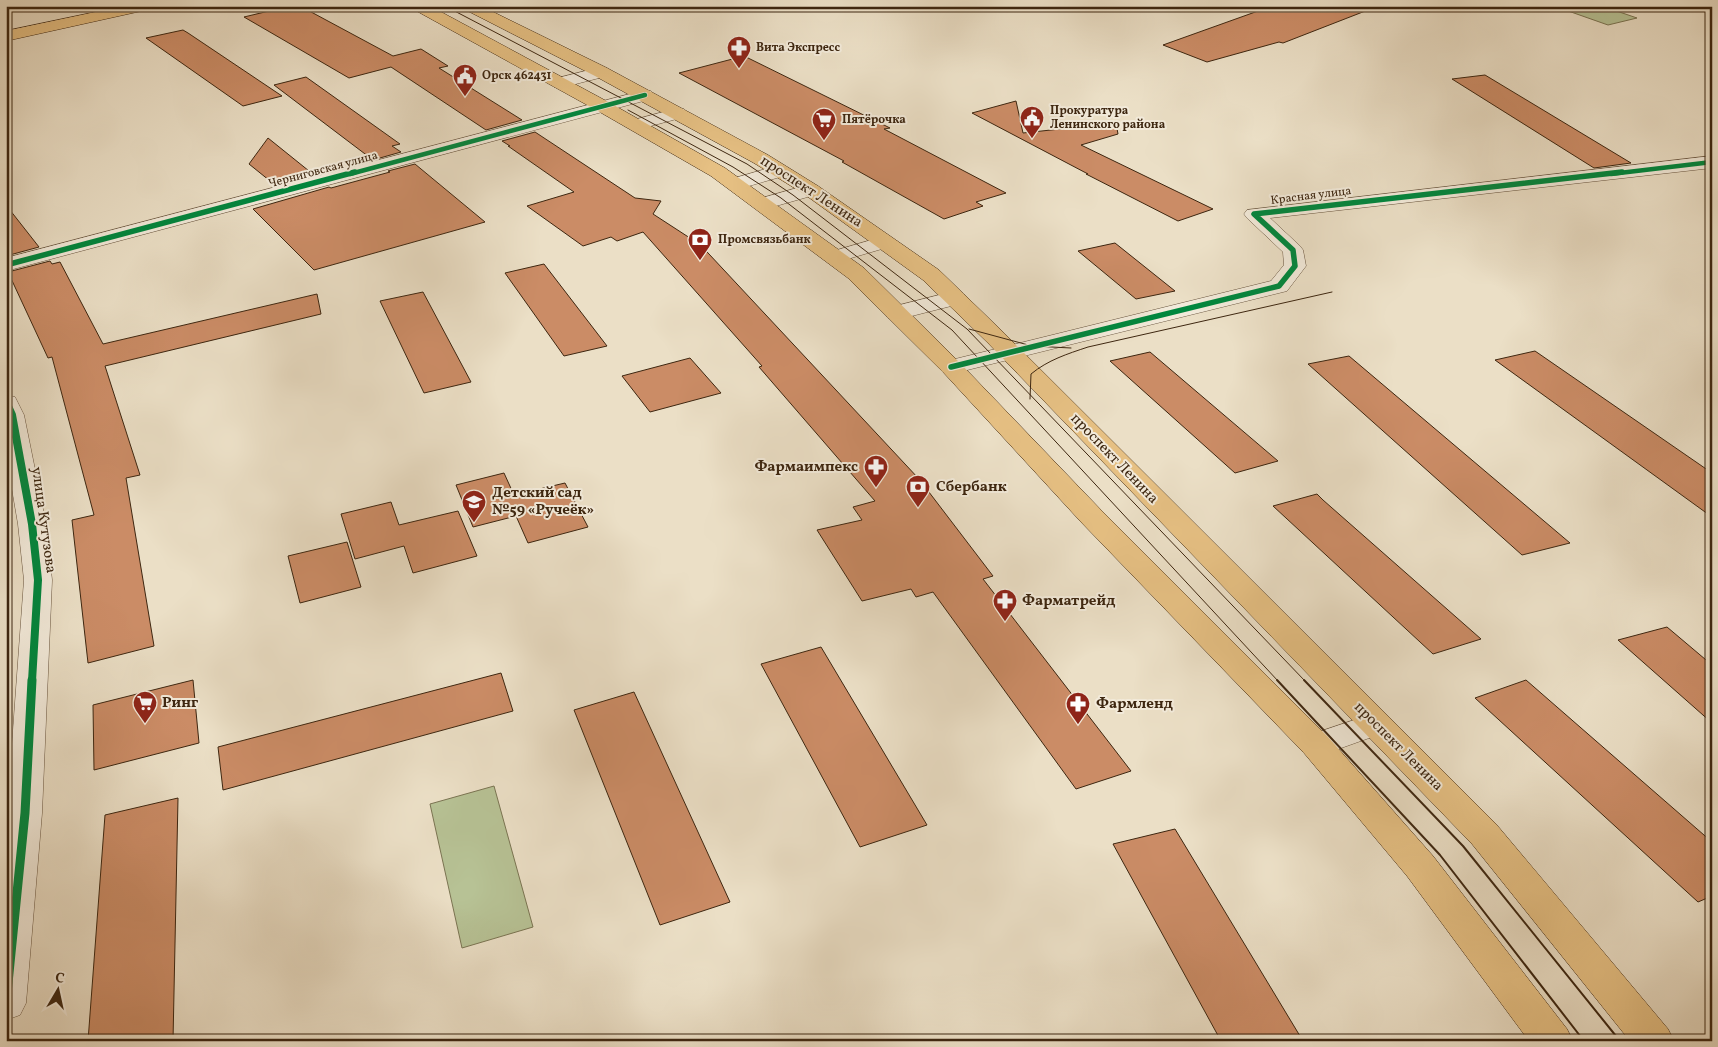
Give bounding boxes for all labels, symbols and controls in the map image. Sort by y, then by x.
pharmacy icon: Вита Экспресс [726,35,752,69]
place label: Вита Экспресс [756,40,840,56]
public building icon: Орск 462431 [452,63,478,97]
place label: Орск 462431 [482,68,552,84]
place label: Прокуратура Ленинского района [1050,103,1166,133]
public building icon: Прокуратура Ленинского района [1019,105,1045,139]
supermarket icon: Пятёрочка [811,107,837,141]
place label: Пятёрочка [842,112,906,128]
street label: Черниговская улица [267,148,379,192]
street label: проспект Ленина [756,151,866,233]
street label: Красная улица [1270,183,1352,209]
bank icon: Промсвязьбанк [687,227,713,261]
place label: Промсвязьбанк [718,232,811,248]
street label: проспект Ленина [1065,409,1163,509]
pharmacy icon: Фармаимпекс [863,454,889,488]
place label: Фармаимпекс [754,457,858,478]
street label: улица Кутузова [25,465,61,575]
bank icon: Сбербанк [905,474,931,508]
place label: Сбербанк [936,477,1007,498]
place label: Детский сад №59 «Ручеёк» [492,483,594,521]
school or university icon: Детский сад №59 «Ручеёк» [461,489,487,523]
pharmacy icon: Фарматрейд [992,588,1018,622]
place label: Фарматрейд [1022,591,1115,612]
supermarket icon: Ринг [132,690,158,724]
pharmacy icon: Фармленд [1065,691,1091,725]
place label: Ринг [162,693,199,714]
place label: Фармленд [1096,694,1173,715]
street label: проспект Ленина [1349,698,1447,796]
north arrow [32,964,82,1014]
text: С [54,969,66,989]

